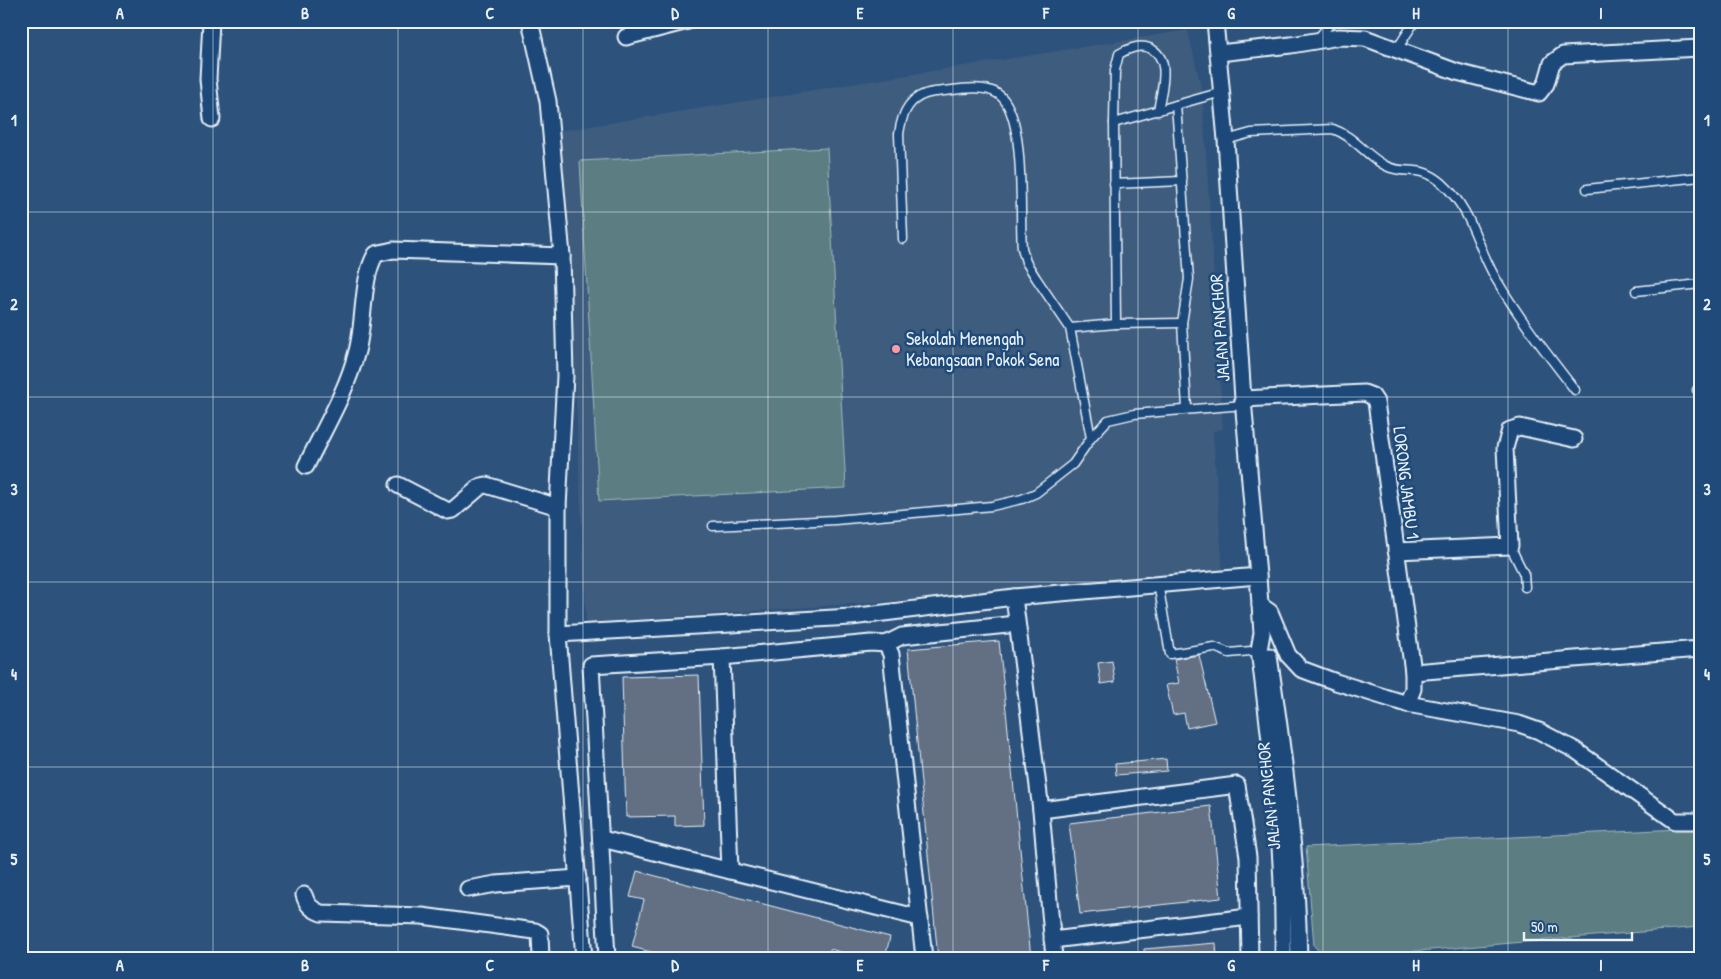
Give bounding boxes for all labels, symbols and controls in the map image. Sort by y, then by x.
text: A [116,2,124,24]
text: B [301,2,309,24]
text: C [486,2,495,24]
text: D [671,2,679,24]
text: E [856,2,864,24]
text: F [1042,2,1050,24]
text: G [1227,2,1235,24]
text: H [1412,2,1420,24]
text: I [1599,2,1603,24]
text: 1 [11,109,17,131]
text: 1 [1704,109,1710,131]
street label: JALAN PANCHOR [1203,273,1236,383]
text: 2 [10,293,18,315]
text: 2 [1703,293,1711,315]
place label: Sekolah Menengah Kebangsaan Pokok Sena [906,326,1059,372]
marker: Sekolah Menengah Kebangsaan Pokok Sena [890,343,902,355]
street label: LORONG JAMBU 1 [1387,425,1426,541]
text: 3 [10,478,18,500]
text: 3 [1703,478,1711,500]
text: 4 [11,663,17,685]
text: 4 [1704,663,1710,685]
street label: JALAN PANCHOR [1250,741,1287,851]
text: 5 [11,848,18,870]
text: 5 [1704,848,1711,870]
scale bar [1524,909,1631,941]
text: 50 m [1531,916,1558,937]
text: A [116,954,124,976]
text: B [301,954,309,976]
text: C [486,954,495,976]
text: D [671,954,679,976]
text: E [856,954,864,976]
text: F [1042,954,1050,976]
text: G [1227,954,1235,976]
text: H [1412,954,1420,976]
text: I [1599,954,1603,976]

